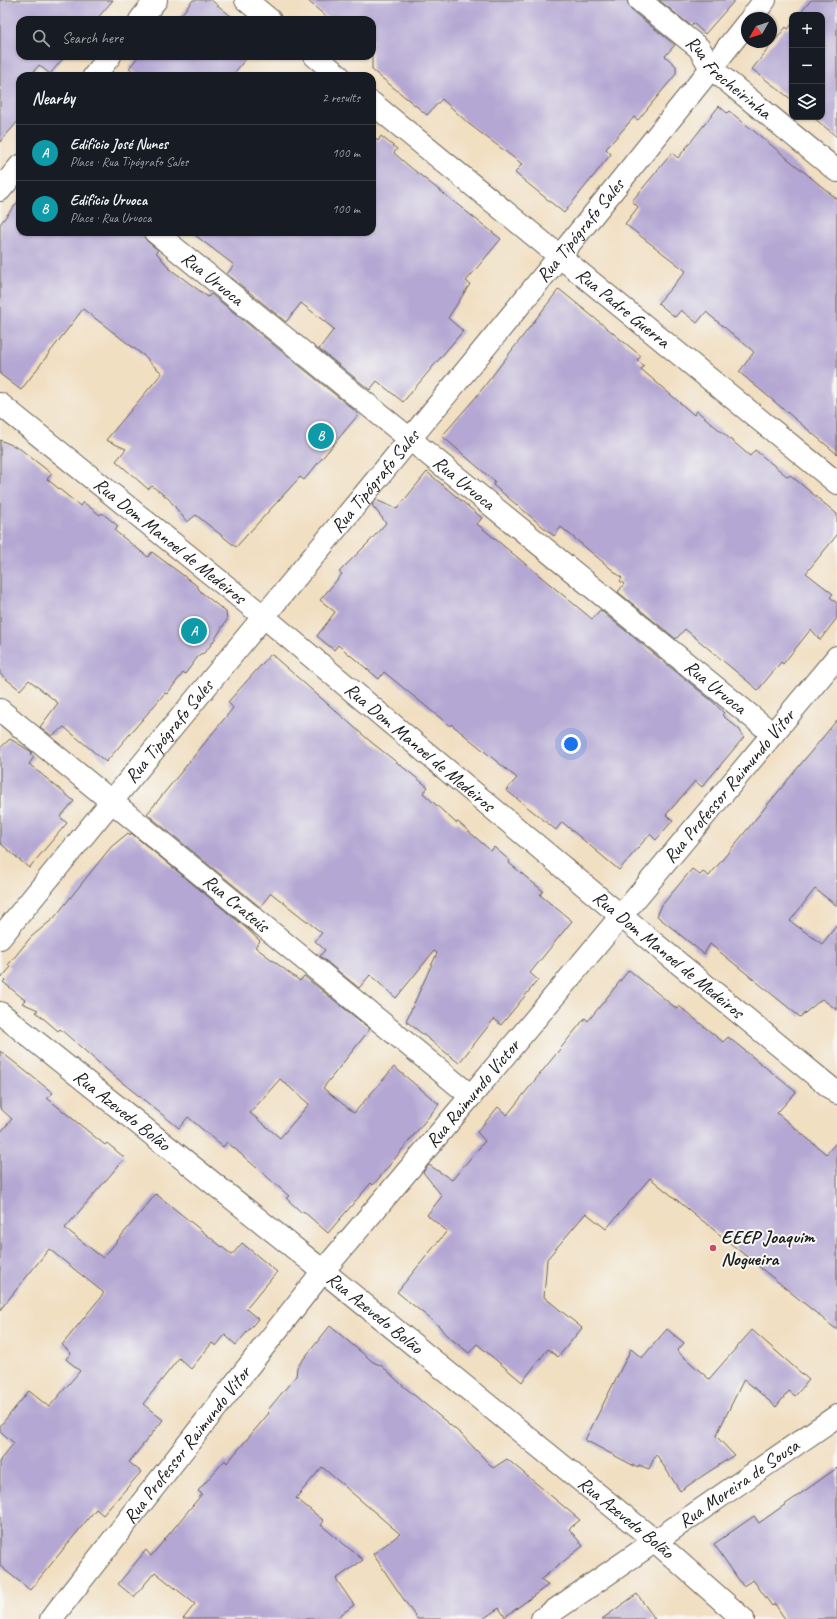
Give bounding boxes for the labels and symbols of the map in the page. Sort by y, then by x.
north arrow [741,12,777,48]
street label: Rua Frecheirinha [681,30,778,126]
street label: Rua Tipógrafo Sales [531,173,631,287]
street label: Rua Uruoca [176,246,249,312]
street label: Rua Padre Guerra [571,263,676,355]
pin: B [308,421,334,451]
street label: Rua Tipógrafo Sales [326,424,426,538]
street label: Rua Uruoca [428,451,501,516]
street label: Rua Dom Manoel de Medeiros [89,472,253,611]
pin: A [181,616,207,646]
street label: Rua Uruoca [679,655,752,720]
street label: Rua Tipógrafo Sales [120,674,220,788]
street label: Rua Dom Manoel de Medeiros [340,677,501,819]
street label: Rua Professor Raimundo Vitor [658,703,802,868]
your location [561,734,581,754]
street label: Rua Crateús [198,869,276,939]
street label: Rua Dom Manoel de Medeiros [588,885,751,1025]
street label: Rua Raimundo Victor [421,1033,527,1153]
street label: Rua Azevedo Bolão [69,1064,176,1157]
place label: EEEP Joaquim Nogueira [721,1225,816,1271]
marker: EEEP Joaquim Nogueira [708,1243,718,1253]
street label: Rua Azevedo Bolão [322,1267,429,1360]
street label: Rua Professor Raimundo Vitor [118,1360,257,1528]
street label: Rua Moreira de Sousa [674,1433,805,1533]
street label: Rua Azevedo Bolão [573,1471,680,1565]

